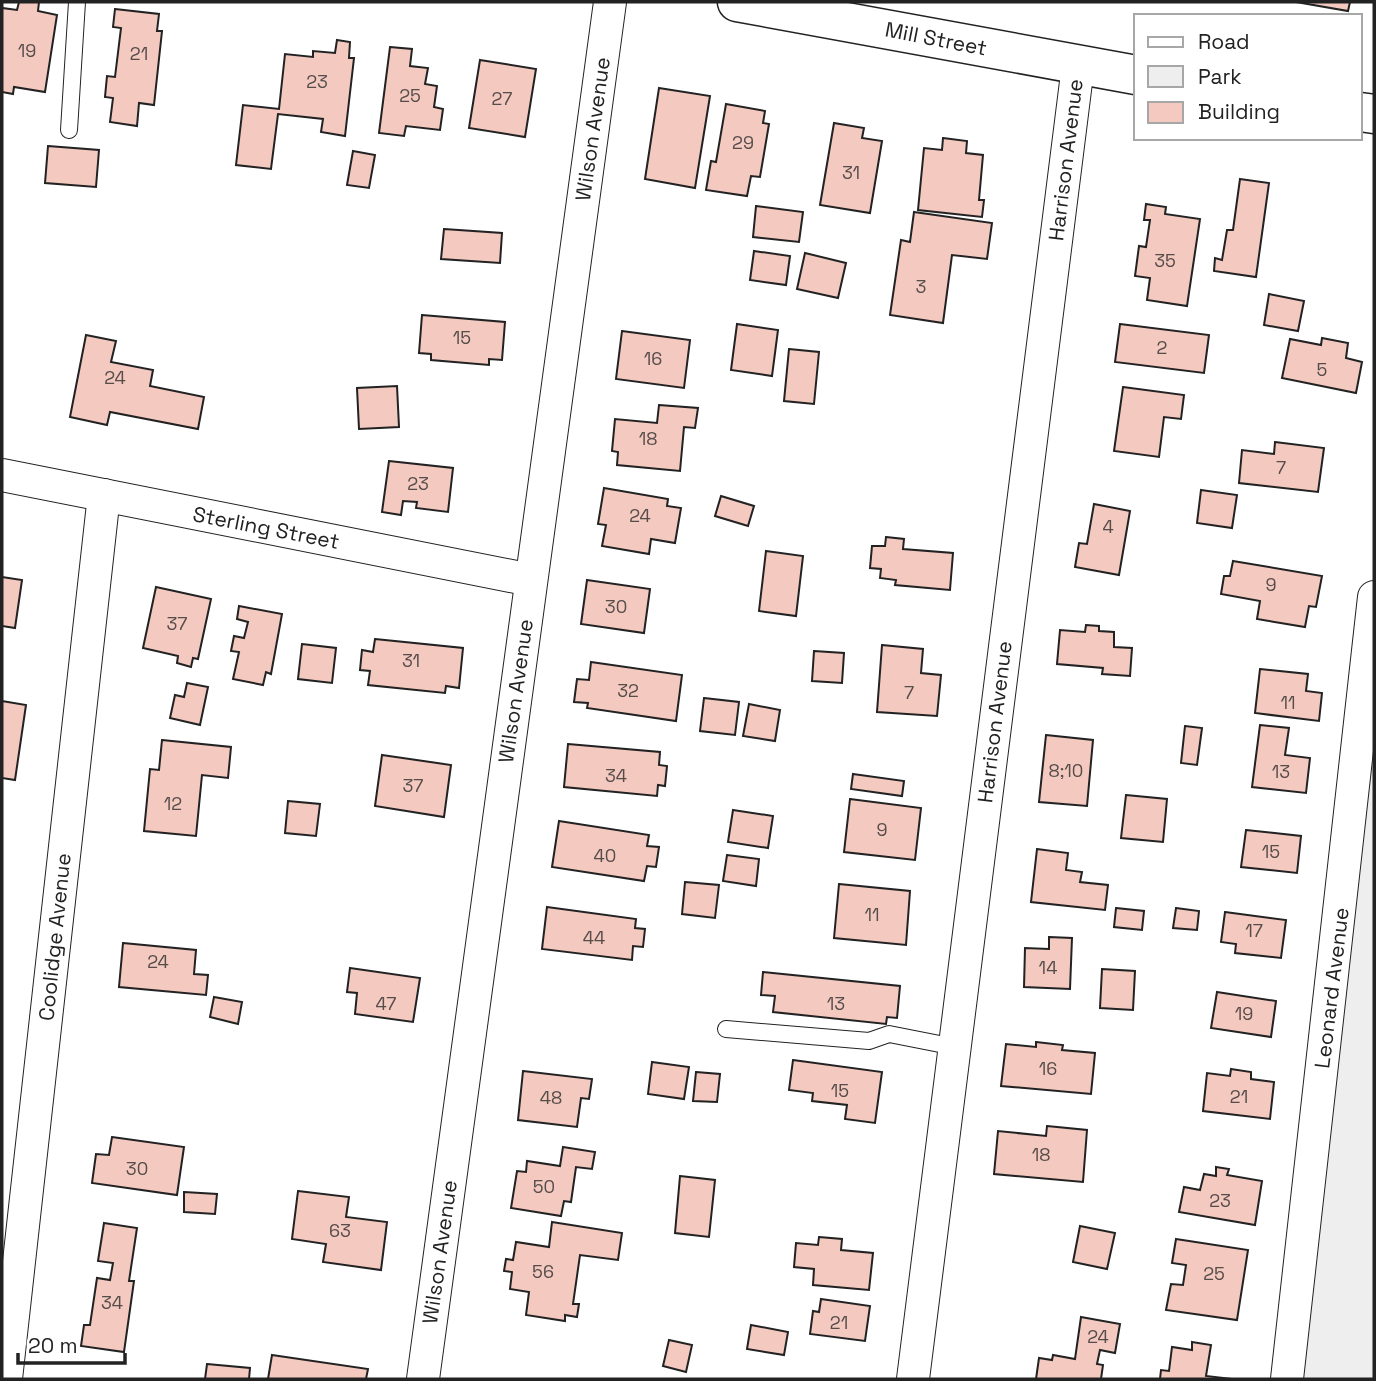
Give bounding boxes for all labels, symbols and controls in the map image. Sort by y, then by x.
legend [1134,14,1362,140]
street label: Mill Street [883,15,989,62]
text: Road [1198,28,1250,55]
house number: 19 [18,39,36,62]
house number: 21 [130,42,148,65]
street label: Wilson Avenue [569,55,616,203]
text: Park [1198,63,1242,90]
house number: 23 [306,70,328,93]
street label: Harrison Avenue [1042,77,1089,242]
house number: 25 [399,84,421,107]
house number: 27 [492,87,512,110]
text: Building [1198,98,1280,125]
house number: 29 [732,131,754,154]
house number: 31 [842,161,860,184]
house number: 35 [1154,249,1176,272]
house number: 3 [916,275,926,298]
house number: 15 [453,326,471,349]
house number: 2 [1157,336,1167,359]
house number: 16 [644,347,662,370]
house number: 5 [1317,358,1327,381]
house number: 24 [104,366,126,389]
house number: 18 [639,427,657,450]
house number: 7 [1276,456,1286,479]
house number: 23 [407,472,429,495]
street label: Sterling Street [191,500,342,555]
house number: 24 [629,504,651,527]
house number: 4 [1102,515,1114,538]
house number: 9 [1265,573,1277,596]
house number: 30 [605,595,627,618]
house number: 37 [166,612,188,635]
street label: Wilson Avenue [492,617,539,765]
street label: Harrison Avenue [971,639,1018,804]
house number: 31 [402,649,420,672]
house number: 32 [617,679,639,702]
house number: 7 [904,681,914,704]
house number: 11 [1280,691,1296,714]
house number: 8;10 [1049,759,1083,782]
house number: 13 [1272,760,1290,783]
house number: 34 [605,764,627,787]
house number: 37 [402,774,424,797]
house number: 12 [164,792,182,815]
house number: 9 [876,818,888,841]
house number: 15 [1262,840,1280,863]
house number: 40 [594,844,616,867]
street label: Coolidge Avenue [32,852,77,1022]
house number: 11 [864,903,880,926]
street label: Leonard Avenue [1308,906,1355,1070]
house number: 17 [1245,919,1263,942]
house number: 44 [583,926,605,949]
house number: 24 [147,950,169,973]
house number: 14 [1039,956,1057,979]
house number: 47 [376,992,396,1015]
house number: 13 [827,992,845,1015]
house number: 19 [1235,1002,1253,1025]
house number: 16 [1039,1057,1057,1080]
house number: 15 [831,1079,849,1102]
house number: 21 [1230,1085,1248,1108]
house number: 48 [540,1086,562,1109]
house number: 18 [1032,1143,1050,1166]
house number: 30 [126,1157,148,1180]
house number: 50 [533,1175,555,1198]
street label: Wilson Avenue [416,1178,463,1326]
house number: 23 [1209,1189,1231,1212]
house number: 63 [329,1219,351,1242]
house number: 56 [532,1260,554,1283]
house number: 25 [1203,1262,1225,1285]
house number: 34 [101,1291,123,1314]
house number: 21 [830,1311,848,1334]
scale bar [18,1322,124,1366]
house number: 24 [1087,1325,1109,1348]
text: 20 m [28,1332,78,1359]

